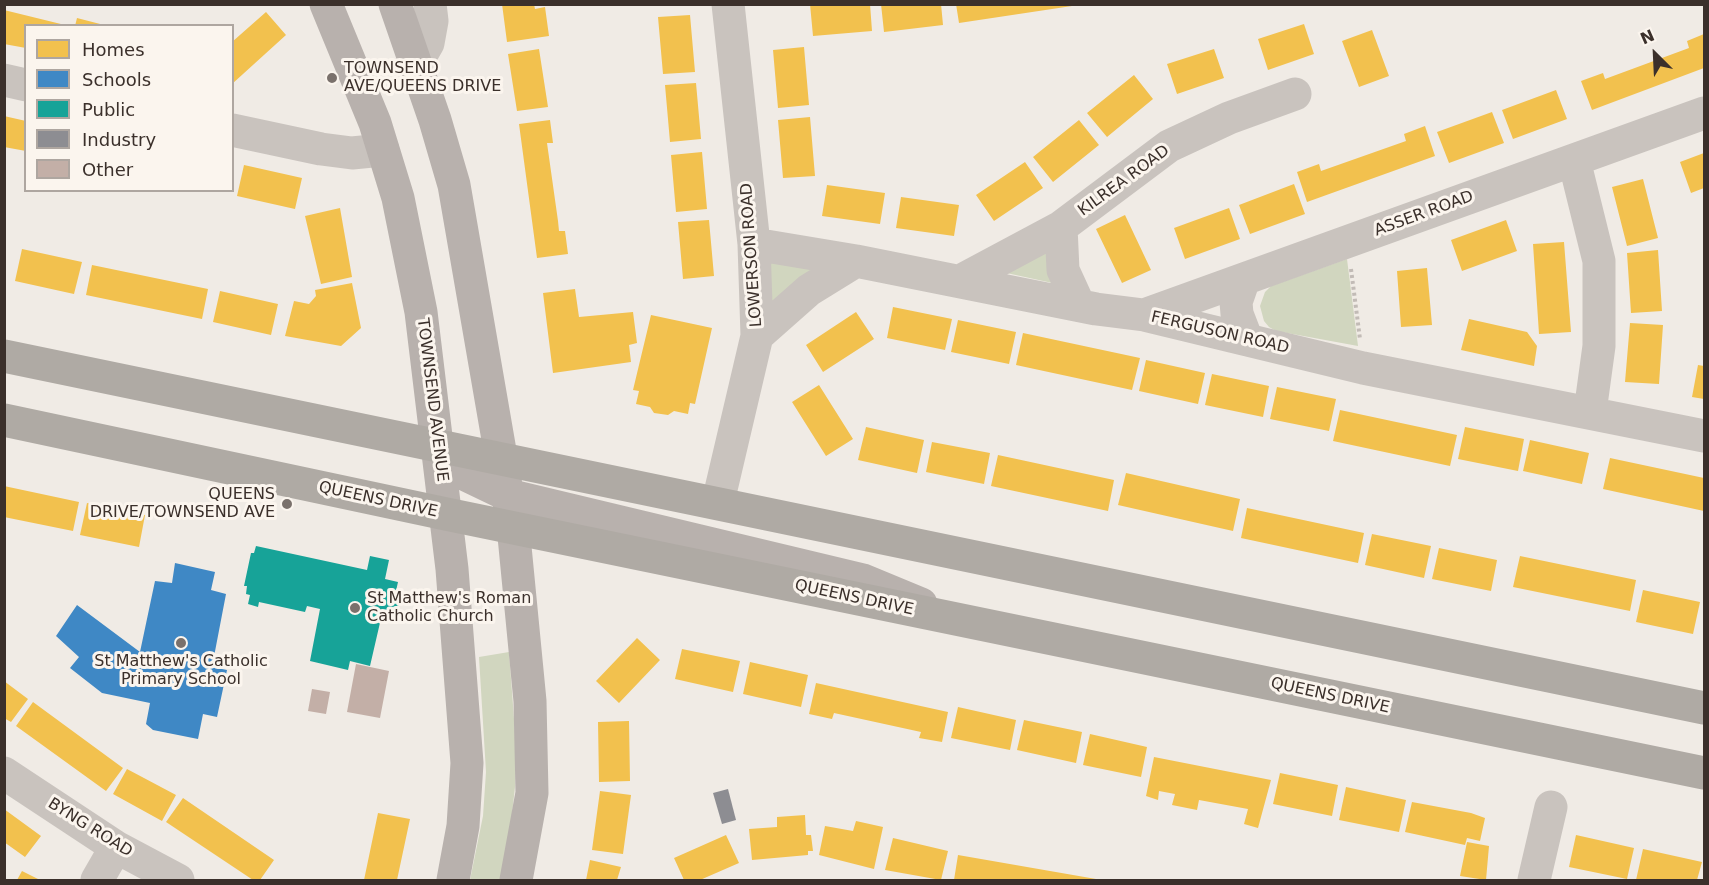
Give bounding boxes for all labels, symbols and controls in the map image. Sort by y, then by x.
legend [24,24,234,192]
north arrow [1625,24,1685,84]
text: N [1637,26,1657,49]
text: Homes [82,39,145,60]
place label: TOWNSEND AVE/QUEENS DRIVE [344,59,501,97]
text: Schools [82,69,151,90]
marker: TOWNSEND AVE/QUEENS DRIVE [325,71,339,85]
text: Public [82,99,135,120]
text: Industry [82,129,156,150]
street label: KILREA ROAD [1075,141,1173,221]
text: Other [82,159,133,180]
street label: LOWERSON ROAD [737,182,767,328]
street label: ASSER ROAD [1372,187,1476,241]
street label: FERGUSON ROAD [1149,308,1291,358]
street label: TOWNSEND AVENUE [412,317,452,483]
street label: QUEENS DRIVE [317,478,439,522]
place label: QUEENS DRIVE/TOWNSEND AVE [90,485,275,523]
marker: QUEENS DRIVE/TOWNSEND AVE [280,497,294,511]
street label: QUEENS DRIVE [793,576,915,620]
place label: St Matthew's Roman Catholic Church [367,589,531,627]
marker: St Matthew's Roman Catholic Church [348,601,362,615]
marker: St Matthew's Catholic Primary School [174,636,188,650]
place label: St Matthew's Catholic Primary School [94,652,268,690]
street label: QUEENS DRIVE [1269,674,1391,718]
street label: BYNG ROAD [44,794,136,862]

